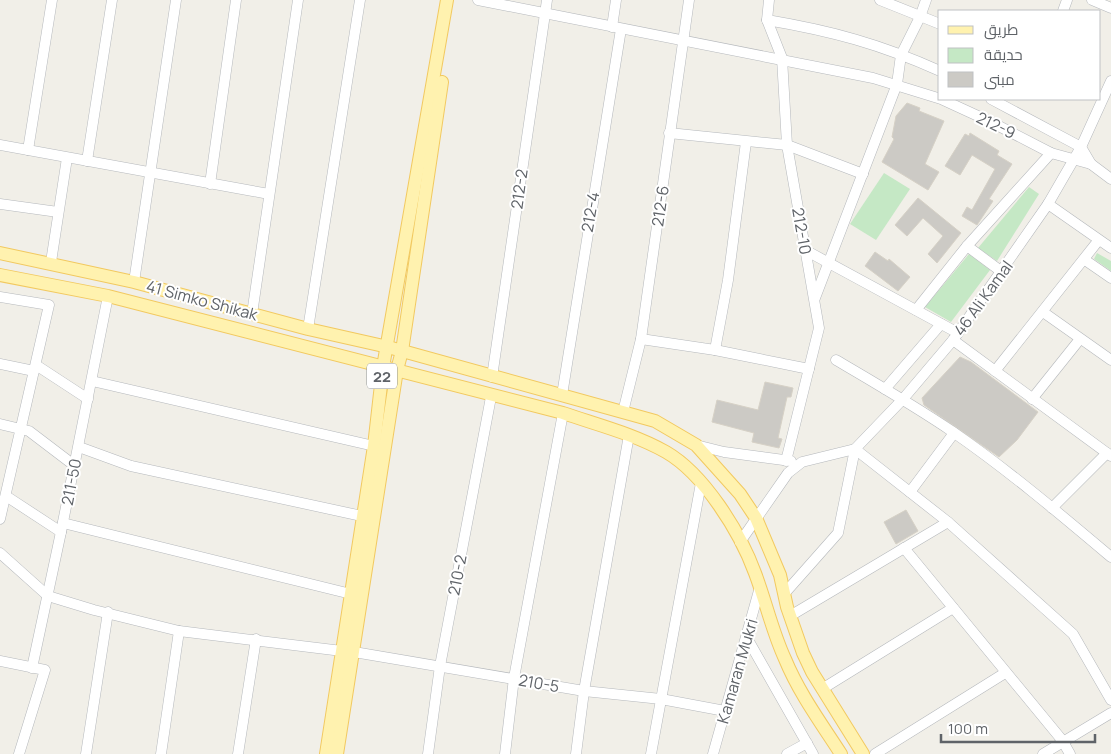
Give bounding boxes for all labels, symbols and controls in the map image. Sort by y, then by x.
legend [938,10,1101,100]
text: طريق [984,19,1018,40]
text: حديقة [984,44,1023,65]
text: مبنى [984,69,1015,90]
street label: 212-9 [973,106,1019,144]
street label: 212-2 [505,168,533,210]
street label: 212-6 [646,184,674,228]
street label: 212-4 [576,190,604,234]
street label: 212-10 [787,206,817,256]
street label: 46 Ali Kamal [948,256,1018,340]
street label: 41 Simko Shikak [144,275,261,326]
road number: 22 [367,364,397,388]
street label: 211-50 [56,457,86,507]
street label: 210-2 [442,553,472,597]
street label: Kamaran Mukri [712,616,762,726]
street label: 210-5 [517,669,561,697]
scale bar [941,712,1095,744]
text: 100 m [948,718,988,739]

